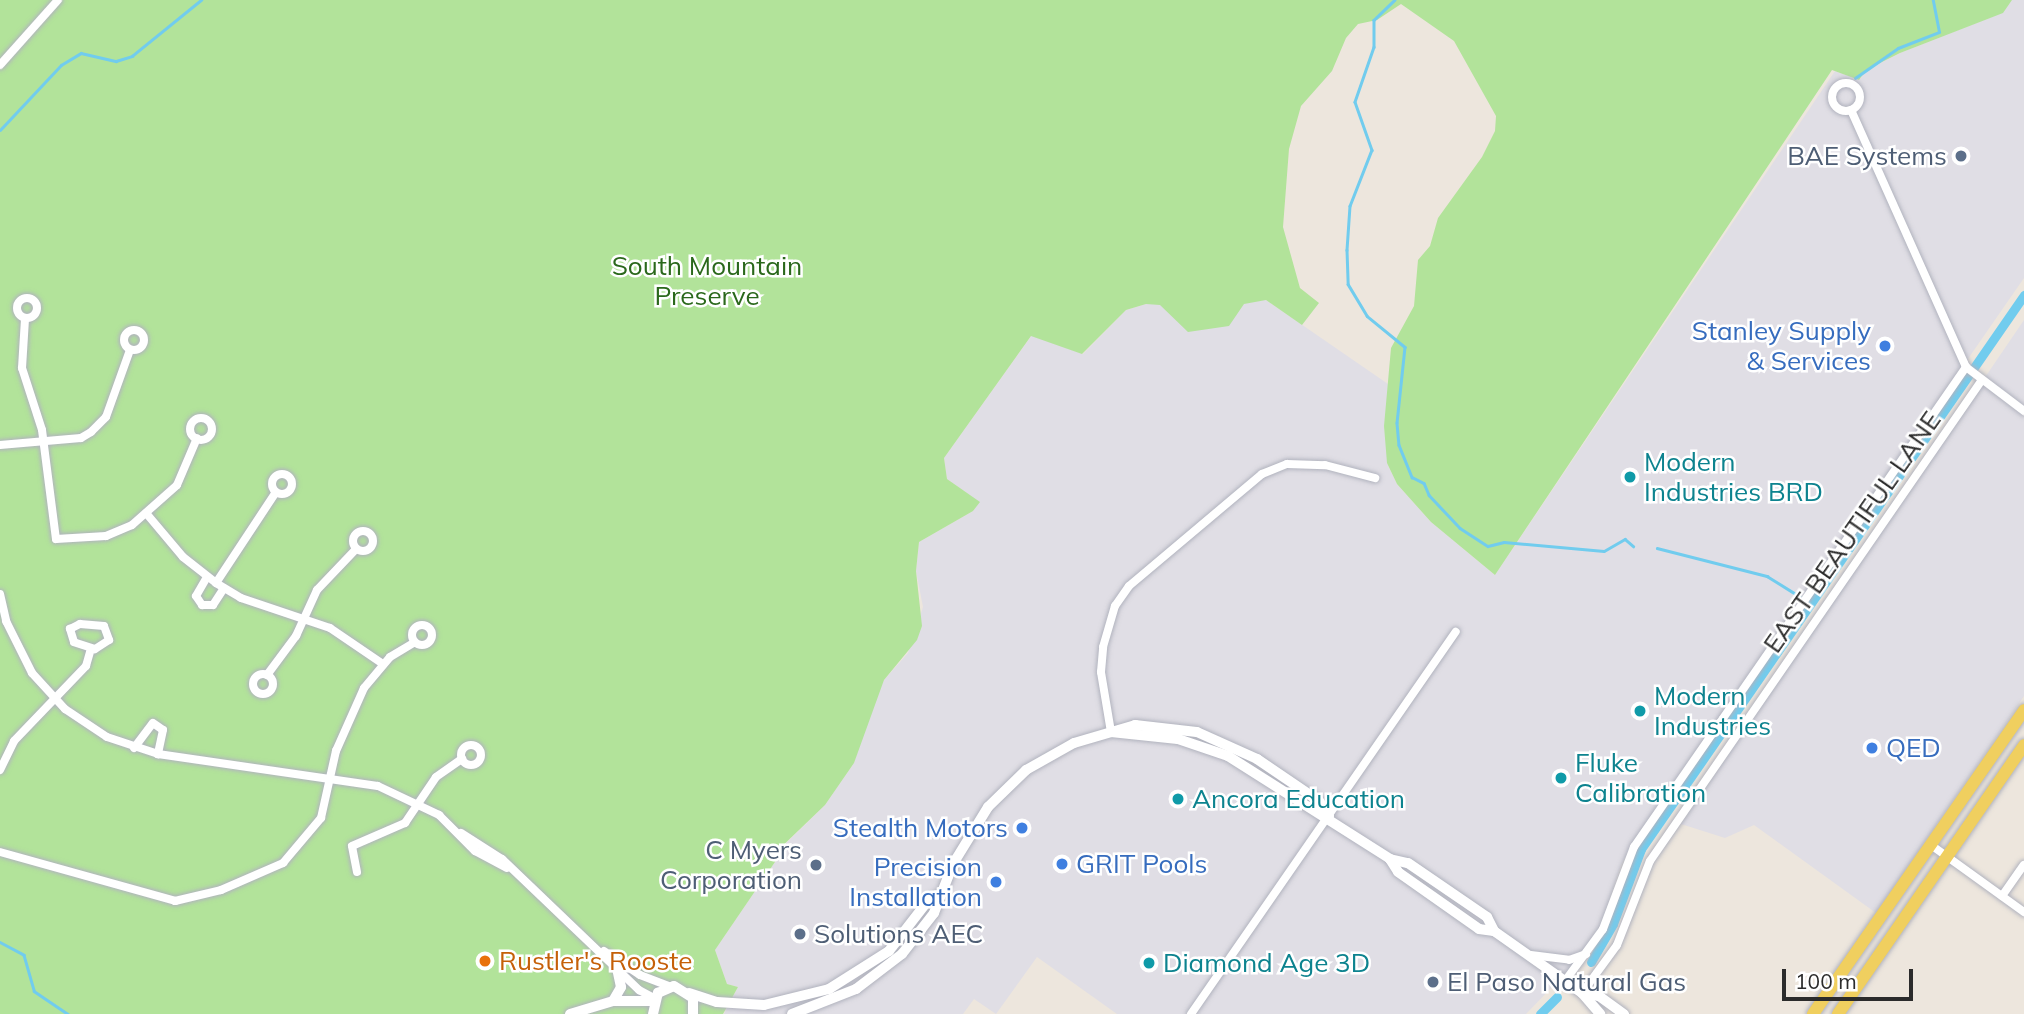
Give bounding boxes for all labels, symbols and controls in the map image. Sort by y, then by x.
place label: BAE Systems [1787,140,1947,172]
marker: BAE Systems [1953,148,1969,164]
park label: South Mountain Preserve [612,250,802,312]
place label: Stanley Supply & Services [1692,315,1871,376]
marker: Stanley Supply & Services [1877,338,1893,354]
street label: EAST BEAUTIFUL LANE [1757,405,1947,659]
place label: Modern Industries BRD [1644,446,1823,508]
marker: Modern Industries BRD [1622,469,1638,485]
place label: Modern Industries [1654,680,1771,742]
marker: Modern Industries [1632,703,1648,719]
place label: QED [1886,732,1941,764]
marker: QED [1864,740,1880,756]
place label: Fluke Calibration [1575,747,1706,808]
marker: Fluke Calibration [1553,770,1569,786]
place label: Ancora Education [1192,783,1405,815]
marker: Ancora Education [1170,791,1186,807]
place label: Stealth Motors [833,812,1008,844]
marker: Stealth Motors [1014,820,1030,836]
place label: C Myers Corporation [660,834,802,896]
place label: GRIT Pools [1076,848,1207,880]
place label: Precision Installation [849,851,982,912]
marker: GRIT Pools [1054,856,1070,872]
marker: C Myers Corporation [808,857,824,873]
marker: Precision Installation [988,874,1004,890]
place label: Solutions AEC [814,918,983,950]
marker: Solutions AEC [792,926,808,942]
place label: Rustler's Rooste [499,945,692,977]
place label: Diamond Age 3D [1163,947,1370,979]
marker: Rustler's Rooste [477,953,493,969]
scale bar [1786,954,1917,998]
marker: Diamond Age 3D [1141,955,1157,971]
place label: El Paso Natural Gas [1447,966,1686,998]
text: 100 m [1795,968,1857,994]
marker: El Paso Natural Gas [1425,974,1441,990]

